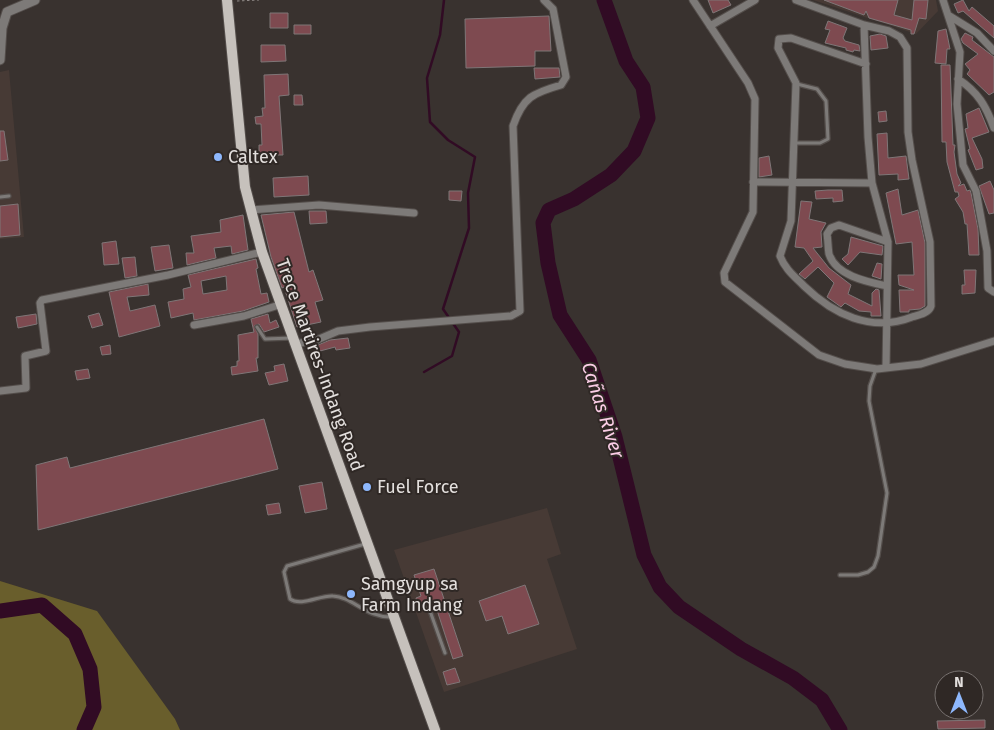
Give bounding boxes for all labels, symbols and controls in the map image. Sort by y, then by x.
place label: Caltex [228,146,278,168]
marker: Caltex [212,151,224,163]
street label: Trece Martires-Indang Road [271,256,369,474]
water label: Cañas River [577,359,630,462]
place label: Fuel Force [377,476,459,498]
marker: Fuel Force [361,481,373,493]
place label: Samgyup sa Farm Indang [361,573,463,616]
marker: Samgyup sa Farm Indang [345,588,357,600]
north arrow [934,670,984,720]
text: N [954,674,964,691]

